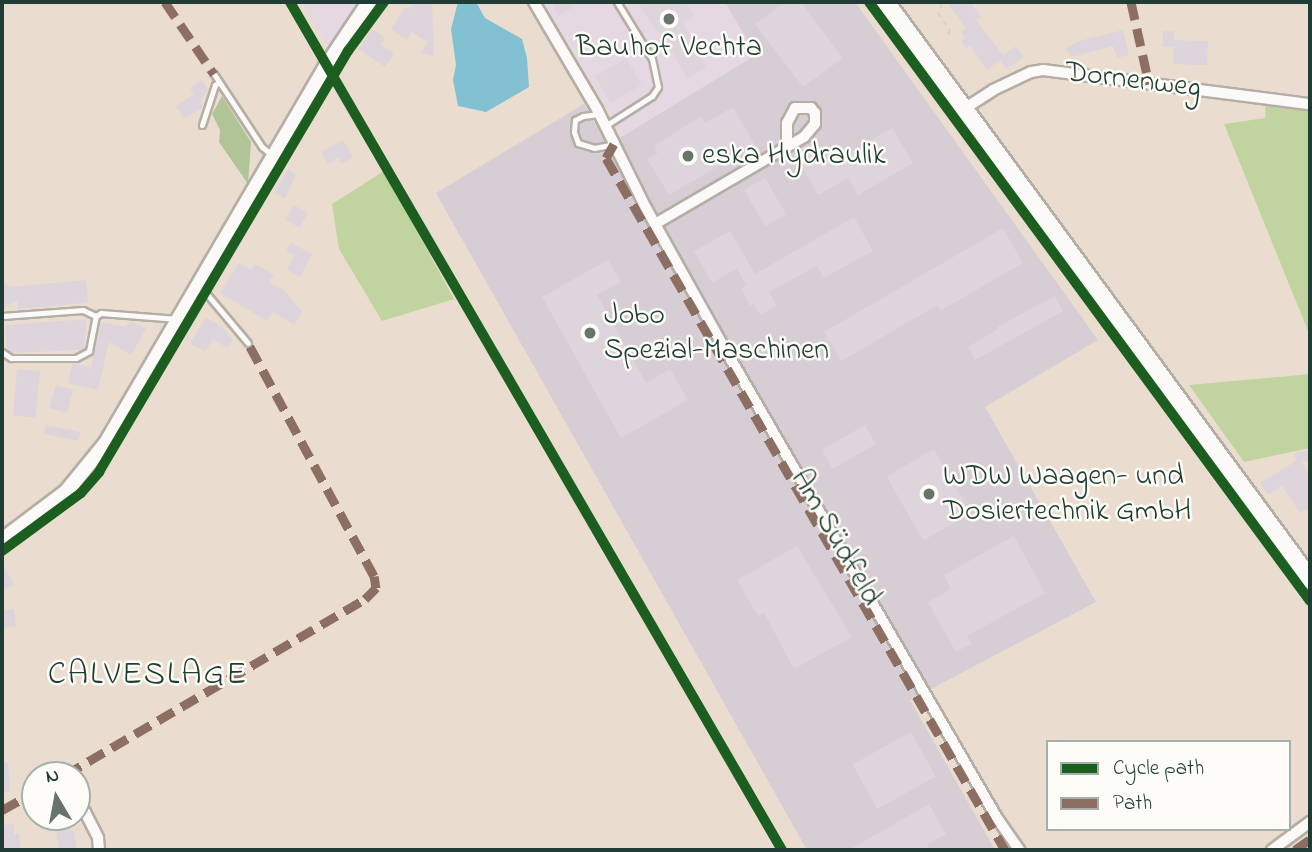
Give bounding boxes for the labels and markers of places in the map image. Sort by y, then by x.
marker: Bauhof Vechta [661,11,677,27]
place label: Bauhof Vechta [576,30,762,66]
place label: eska Hydraulik [702,138,886,174]
marker: eska Hydraulik [680,148,696,164]
place label: Jobo Spezial-Maschinen [604,298,829,368]
marker: Jobo Spezial-Maschinen [582,325,598,341]
place label: WDW Waagen- und Dosiertechnik GmbH [943,459,1191,530]
marker: WDW Waagen- und Dosiertechnik GmbH [921,486,937,502]

